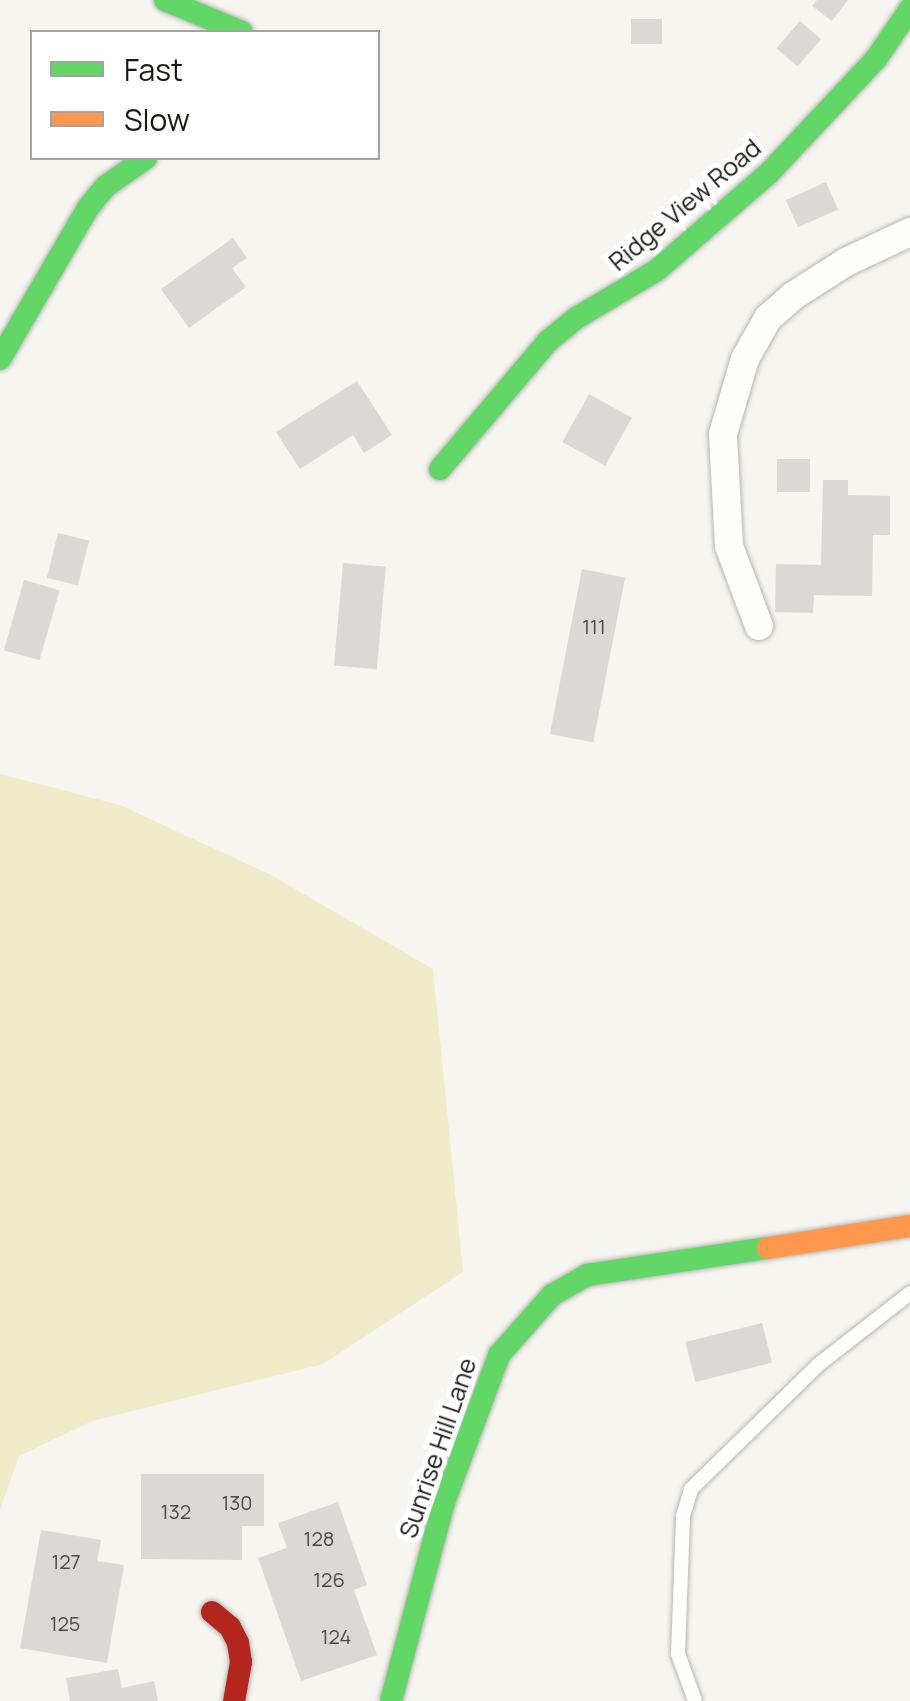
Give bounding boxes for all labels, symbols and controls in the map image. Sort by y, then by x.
legend [30,30,380,160]
text: Fast [124,49,183,90]
text: Slow [124,99,190,140]
street label: Ridge View Road [603,133,767,277]
house number: 111 [582,614,606,638]
street label: Sunrise Hill Lane [393,1354,483,1542]
house number: 130 [221,1490,253,1514]
house number: 132 [161,1499,191,1523]
house number: 128 [304,1526,334,1550]
house number: 127 [51,1549,81,1573]
house number: 126 [313,1567,345,1591]
house number: 125 [50,1611,80,1635]
house number: 124 [321,1624,351,1648]

